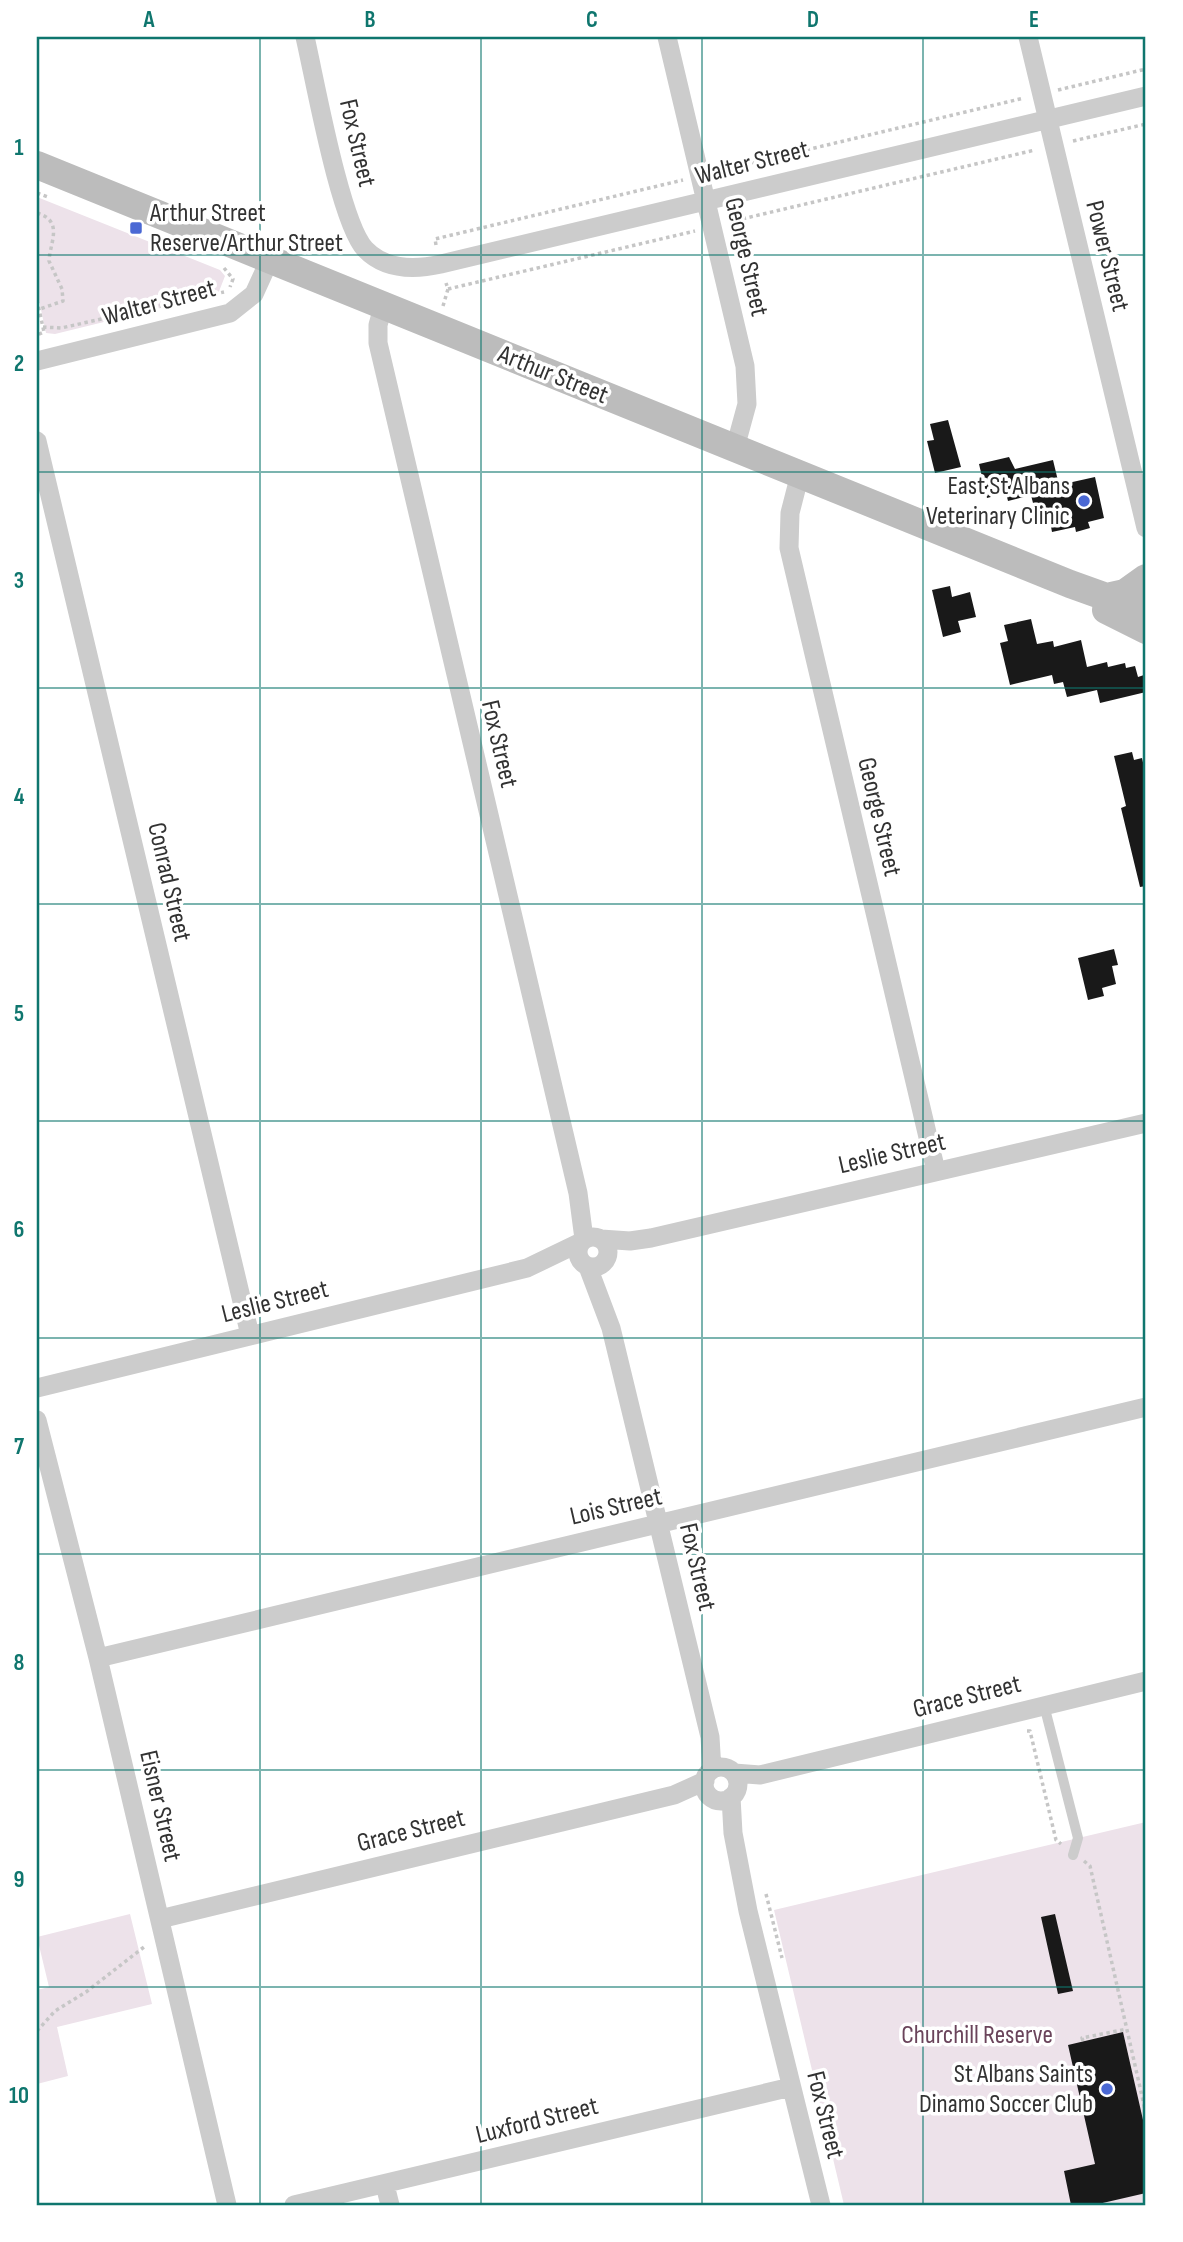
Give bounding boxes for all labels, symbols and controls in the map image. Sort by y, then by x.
text: A [143,6,156,34]
text: B [365,6,376,34]
text: C [586,6,598,34]
text: D [807,6,819,34]
text: E [1029,6,1039,34]
street label: Fox Street [332,96,382,190]
text: 1 [14,134,24,162]
street label: Walter Street [692,134,812,192]
street label: George Street [717,195,775,319]
street label: Power Street [1078,197,1136,315]
place label: Arthur Street Reserve/Arthur Street [149,198,343,259]
marker: Arthur Street Reserve/Arthur Street [128,220,144,236]
street label: Walter Street [99,273,219,333]
street label: Arthur Street [493,339,613,411]
text: 2 [14,350,24,378]
place label: East St Albans Veterinary Clinic [926,471,1070,532]
marker: East St Albans Veterinary Clinic [1076,493,1092,509]
text: 3 [14,567,24,595]
street label: Fox Street [474,697,524,791]
street label: George Street [850,755,908,879]
text: 4 [14,783,25,811]
street label: Conrad Street [140,819,198,945]
text: 5 [14,1000,24,1028]
street label: Leslie Street [836,1127,949,1181]
text: 6 [14,1216,24,1244]
street label: Leslie Street [218,1274,332,1330]
text: 7 [14,1433,24,1461]
street label: Lois Street [567,1481,665,1533]
street label: Fox Street [672,1520,722,1614]
text: 8 [14,1649,25,1677]
street label: Grace Street [910,1669,1024,1725]
street label: Eisner Street [132,1747,188,1865]
street label: Grace Street [354,1803,468,1859]
text: 9 [14,1866,24,1894]
park label: Churchill Reserve [901,2020,1053,2051]
place label: St Albans Saints Dinamo Soccer Club [919,2059,1093,2120]
street label: Fox Street [799,2068,851,2162]
marker: St Albans Saints Dinamo Soccer Club [1099,2081,1115,2097]
text: 10 [9,2082,29,2110]
street label: Luxford Street [473,2091,601,2151]

